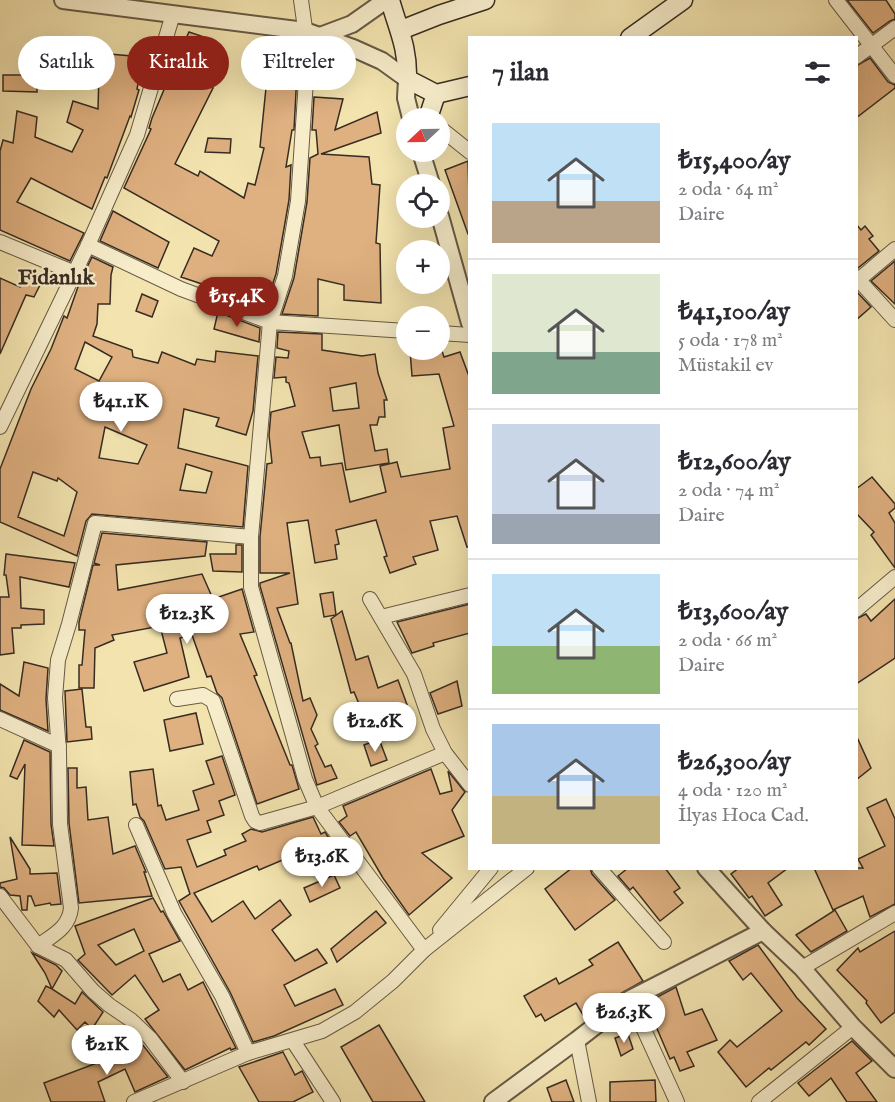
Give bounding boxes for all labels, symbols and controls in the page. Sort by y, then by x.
chip: Satılık [18,36,115,90]
chip: Kiralık [127,36,229,90]
chip: Filtreler [241,36,356,90]
text: 7 ilan [492,56,549,89]
icon: filters [801,56,834,89]
north arrow [396,108,450,162]
map controls [396,108,450,360]
text: ₺15,400/ay [678,144,790,177]
icon: home [540,147,612,219]
button: locate [396,174,450,228]
text: 2 oda · 64 m² [678,177,779,202]
text: Daire [678,202,725,227]
button: + [396,240,450,294]
district label: Fidanlık [18,264,95,292]
pin: ₺15.4K [188,277,286,328]
text: ₺15.4K [210,284,264,309]
text: ₺41,100/ay [678,295,790,328]
icon: home [540,298,612,370]
button: − [396,306,450,360]
text: 5 oda · 178 m² [678,328,783,353]
text: Müstakil ev [678,353,773,378]
pin: ₺41.1K [72,382,170,433]
text: ₺41.1K [94,389,148,414]
text: ₺12,600/ay [678,445,791,478]
icon: home [540,448,612,520]
text: 2 oda · 74 m² [678,478,779,503]
text: Daire [678,503,725,528]
pin: ₺12.3K [138,594,236,645]
text: ₺13,600/ay [678,595,788,628]
icon: home [540,598,612,670]
text: ₺12.3K [160,601,214,626]
text: 2 oda · 66 m² [678,628,777,653]
text: Daire [678,653,725,678]
pin: ₺12.6K [326,702,424,753]
text: ₺12.6K [347,709,403,734]
text: ₺26,300/ay [678,745,791,778]
icon: home [540,748,612,820]
text: 4 oda · 120 m² [678,778,787,803]
text: İlyas Hoca Cad. [678,803,809,828]
pin: ₺13.6K [273,837,371,888]
text: ₺13.6K [295,844,349,869]
pin: ₺26.3K [575,993,673,1044]
text: ₺26.3K [596,1000,652,1025]
pin: ₺21K [71,1025,143,1076]
text: ₺21K [86,1032,128,1057]

